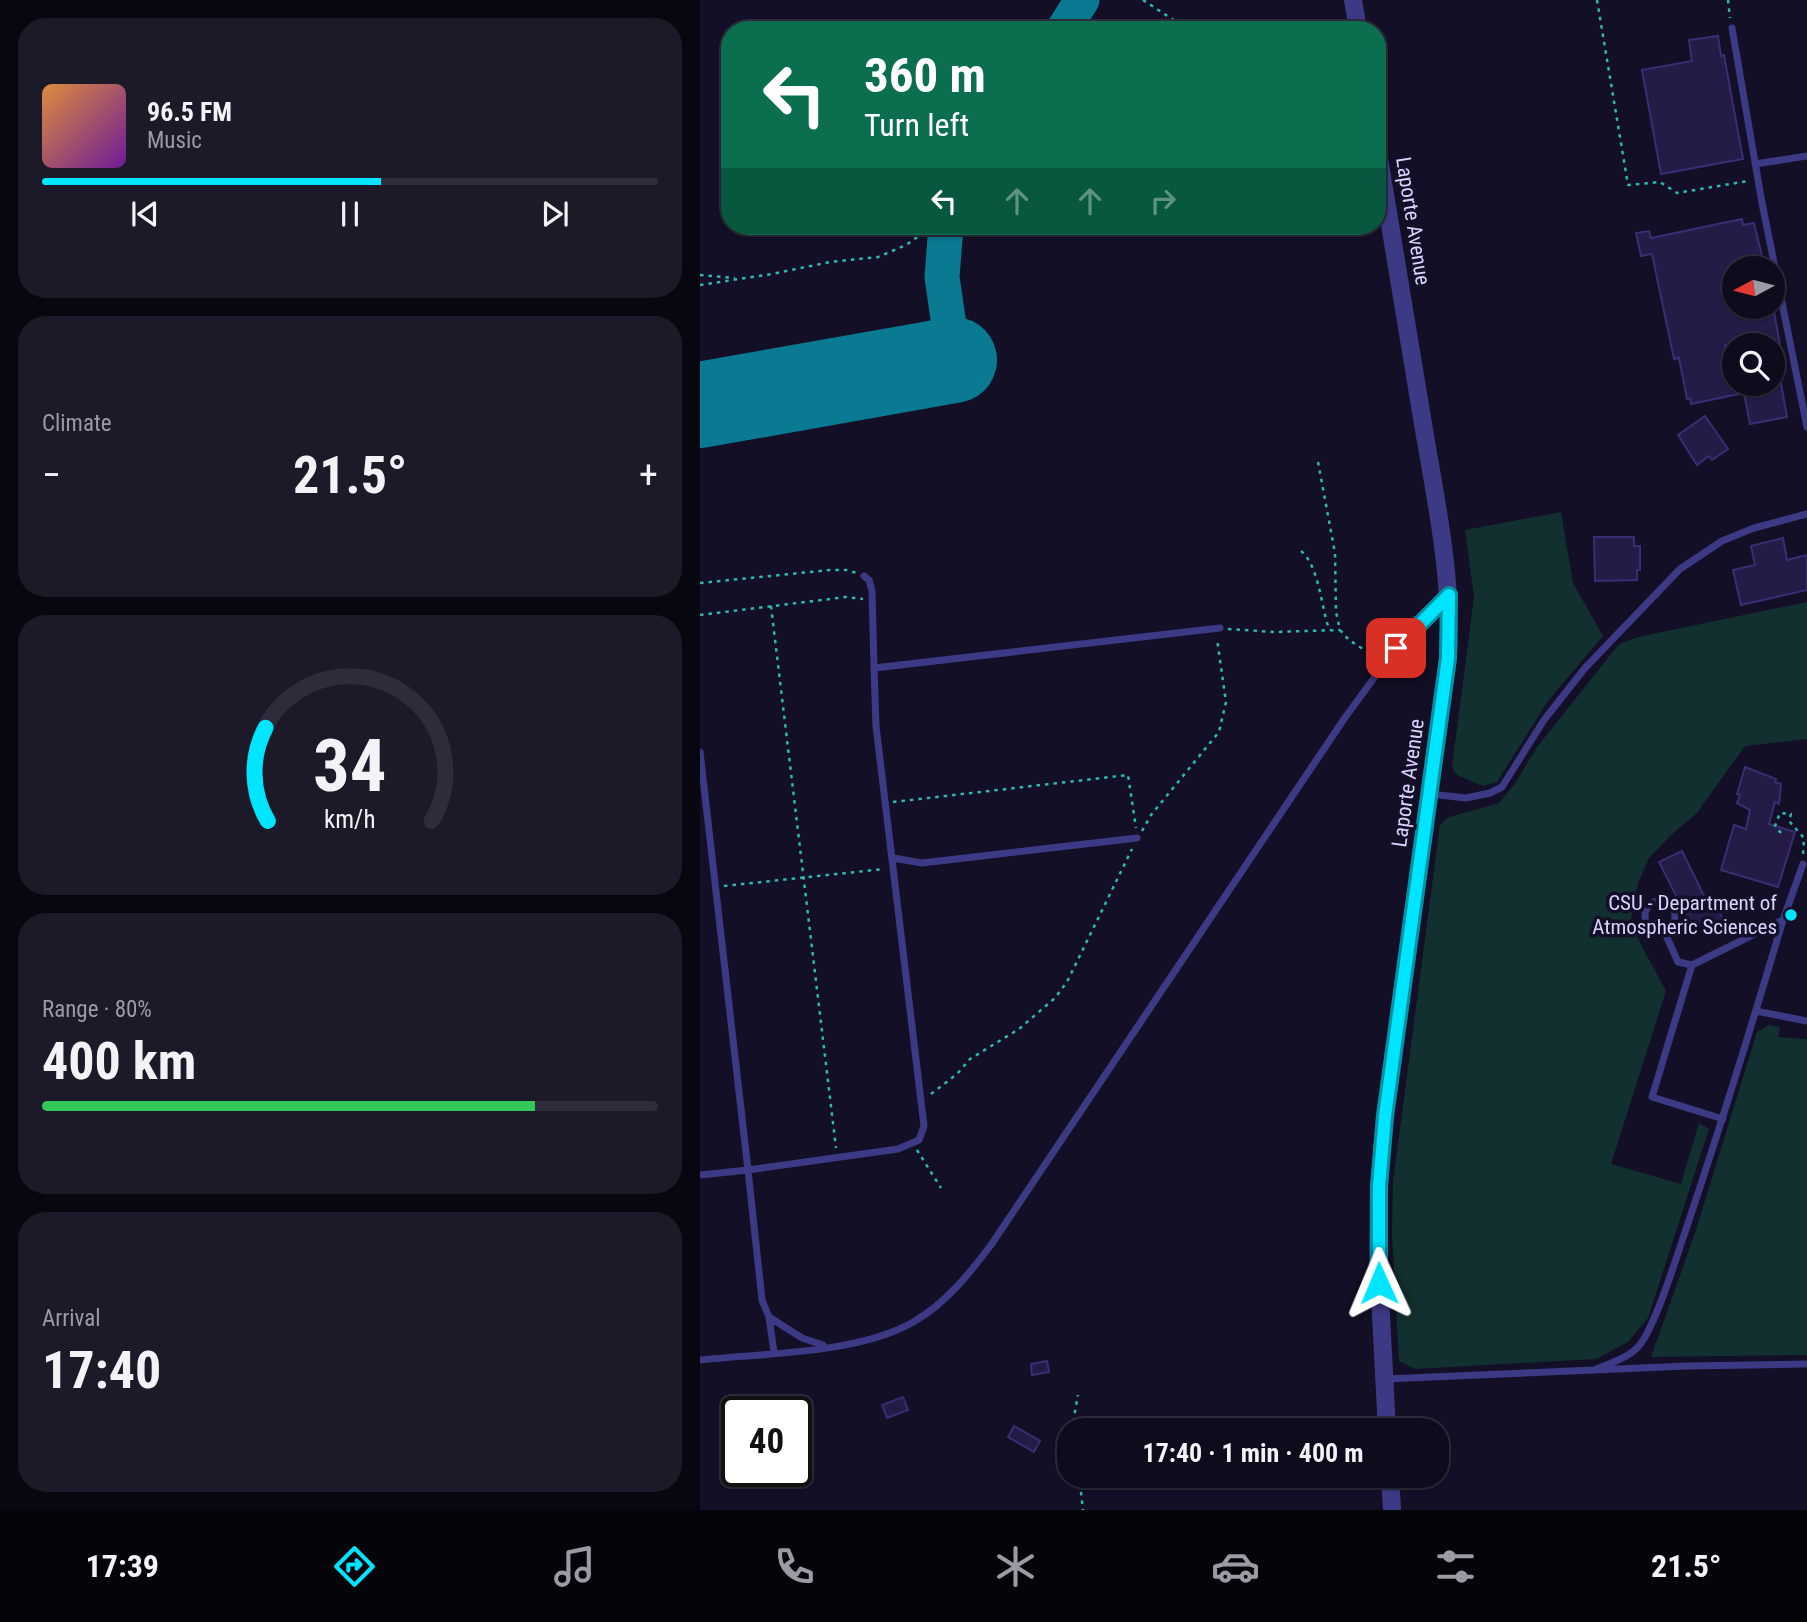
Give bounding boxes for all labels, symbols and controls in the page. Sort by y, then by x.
text: 360 m [864,47,986,104]
icon: left [749,49,840,140]
text: 96.5 FM [147,97,232,127]
text: Turn left [864,106,969,144]
text: Music [147,127,202,154]
street label: Laporte Avenue [1391,155,1435,287]
icon: left [925,182,963,220]
icon: ahead [998,182,1036,220]
icon: ahead [1071,182,1109,220]
icon: right [1144,182,1182,220]
icon: previous [126,195,164,233]
icon: pause [331,195,369,233]
icon: next [536,195,574,233]
north arrow [1722,256,1785,318]
map controls [1722,256,1785,396]
button: search [1722,333,1785,396]
text: Climate [42,410,112,437]
text: 21.5° [293,445,407,506]
text: − [42,453,61,497]
text: + [639,453,658,497]
pin [1366,618,1426,678]
icon: arrive [1377,629,1415,667]
street label: Laporte Avenue [1387,717,1429,849]
text: 34 [313,723,387,809]
text: km/h [324,805,376,834]
place label: CSU - Department of Atmospheric Sciences [1592,891,1777,939]
marker: CSU - Department of Atmospheric Sciences [1783,907,1799,923]
text: Range · 80% [42,996,152,1023]
text: 400 km [42,1031,196,1092]
position arrow [1342,1246,1416,1320]
text: Arrival [42,1305,101,1332]
text: 17:40 [42,1340,161,1401]
speed limit sign: 40 [721,1396,812,1487]
text: 17:40 · 1 min · 400 m [1143,1438,1363,1468]
icon: directions [330,1542,379,1591]
icon: music [550,1542,599,1591]
icon: phone [770,1542,819,1591]
icon: climate [991,1542,1040,1591]
icon: car [1211,1542,1260,1591]
icon: filters [1431,1542,1480,1591]
text: 17:39 [86,1547,159,1585]
text: 21.5° [1651,1547,1721,1585]

